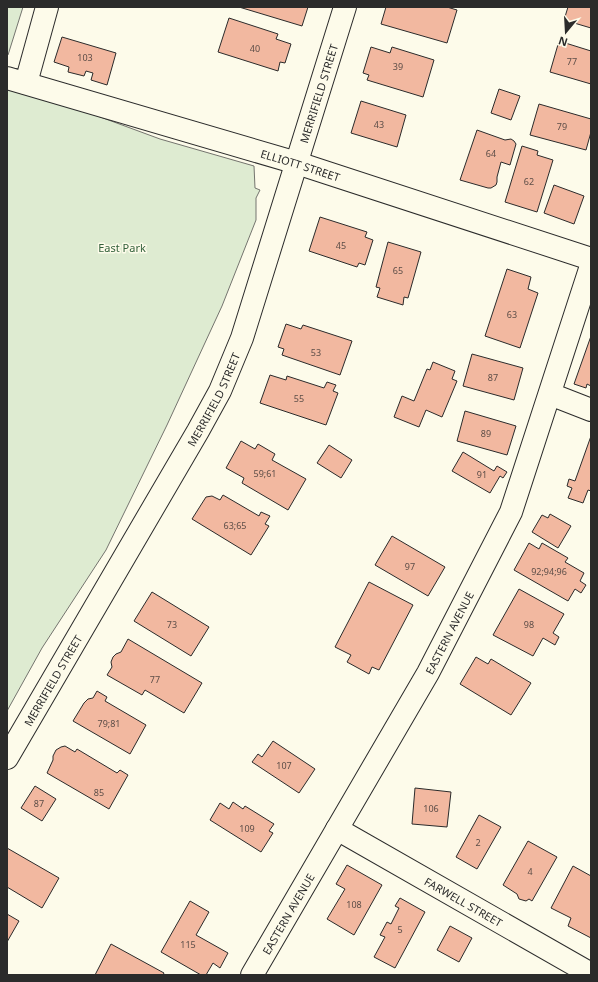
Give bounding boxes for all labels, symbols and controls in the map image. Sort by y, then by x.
north arrow [546,12,586,52]
text: N [556,33,569,51]
house number: 40 [250,42,260,55]
street label: MERRIFIELD STREET [296,42,341,145]
house number: 103 [77,51,93,64]
house number: 77 [567,55,577,68]
house number: 39 [393,60,403,73]
house number: 43 [374,118,384,131]
house number: 79 [557,120,567,133]
street label: ELLIOTT STREET [259,145,342,184]
house number: 64 [486,147,496,160]
house number: 62 [524,175,534,188]
house number: 45 [336,239,346,252]
park label: East Park [98,240,146,255]
house number: 65 [393,264,403,277]
house number: 63 [507,308,517,321]
house number: 53 [311,346,321,359]
street label: MERRIFIELD STREET [183,350,243,449]
house number: 87 [488,371,498,384]
house number: 55 [294,392,304,405]
house number: 89 [481,427,491,440]
house number: 59;61 [253,467,277,480]
house number: 91 [477,468,487,481]
house number: 63;65 [223,519,247,532]
house number: 97 [405,560,415,573]
house number: 92;94;96 [531,565,567,578]
street label: EASTERN AVENUE [421,589,476,677]
house number: 73 [167,618,177,631]
house number: 98 [524,618,534,631]
street label: MERRIFIELD STREET [20,632,85,729]
house number: 77 [150,673,160,686]
house number: 79;81 [97,717,121,730]
house number: 107 [276,759,292,772]
house number: 85 [94,786,104,799]
house number: 87 [34,797,44,810]
house number: 106 [423,802,439,815]
house number: 109 [239,822,255,835]
house number: 2 [475,836,481,849]
house number: 4 [527,865,533,878]
street label: EASTERN AVENUE [258,870,317,957]
street label: FARWELL STREET [422,873,506,930]
house number: 108 [346,898,362,911]
house number: 5 [397,923,403,936]
house number: 115 [180,938,196,951]

